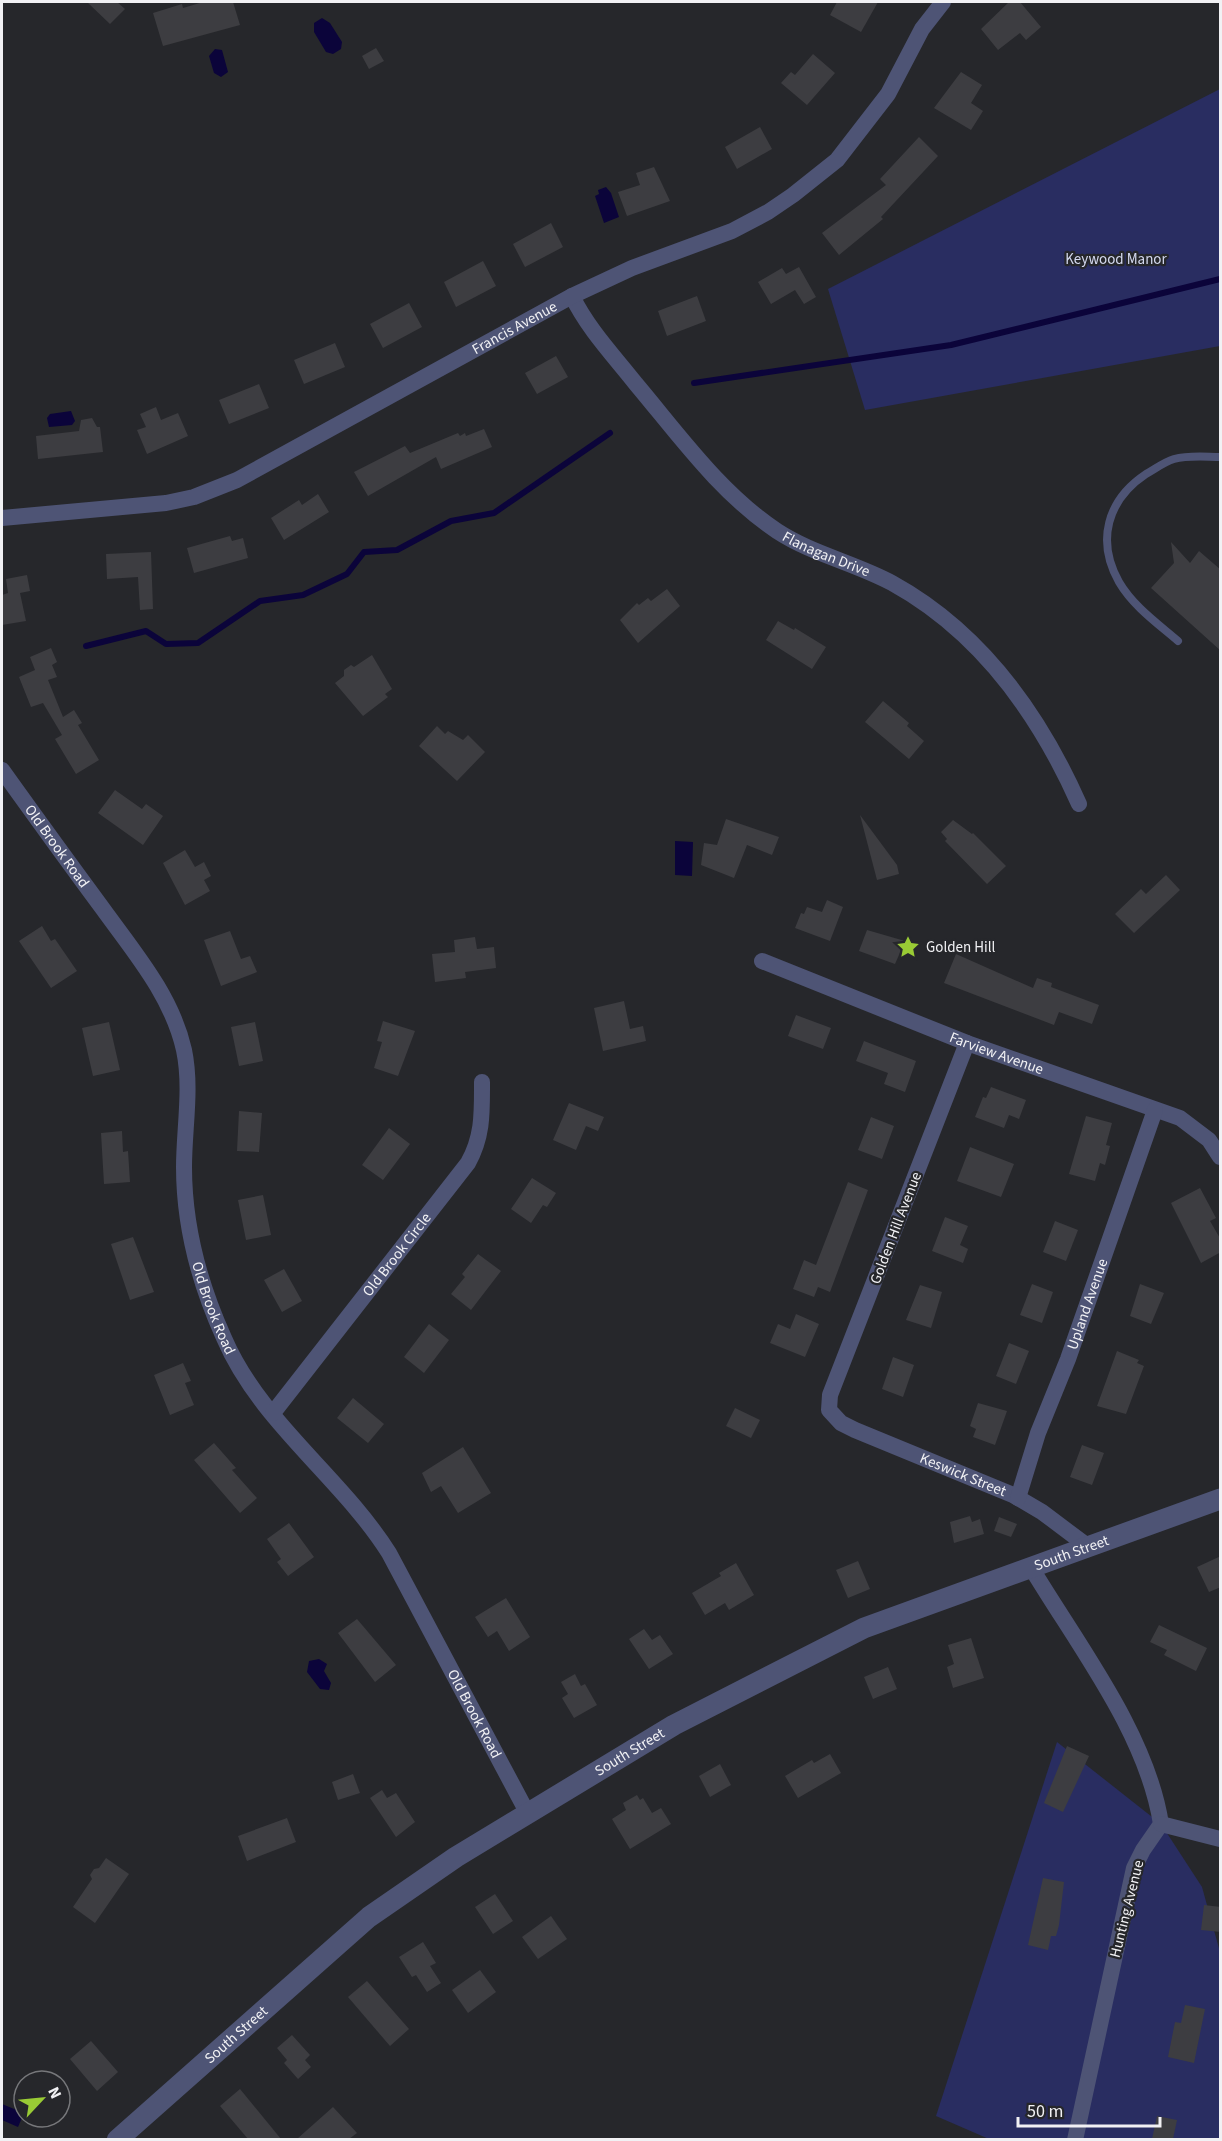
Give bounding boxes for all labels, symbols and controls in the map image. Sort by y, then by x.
park label: Keywood Manor [1065,249,1168,270]
street label: Francis Avenue [468,296,561,359]
street label: Flanagan Drive [778,526,873,582]
street label: Old Brook Road [20,800,94,892]
place icon: Golden Hill [895,934,921,960]
place label: Golden Hill [926,937,995,958]
street label: Farview Avenue [946,1027,1046,1080]
street label: Golden Hill Avenue [865,1169,927,1287]
street label: Old Brook Circle [357,1208,436,1301]
street label: Upland Avenue [1062,1256,1113,1353]
street label: Old Brook Road [187,1259,241,1358]
street label: Keswick Street [917,1447,1010,1502]
street label: South Street [1031,1530,1112,1576]
street label: Old Brook Road [442,1666,507,1762]
street label: South Street [591,1723,668,1781]
street label: Hunting Avenue [1105,1858,1149,1960]
street label: South Street [200,2001,272,2068]
north arrow [12,2069,72,2129]
text: N [42,2083,67,2102]
scale bar [1018,2090,1160,2128]
text: 50 m [1027,2099,1063,2124]

